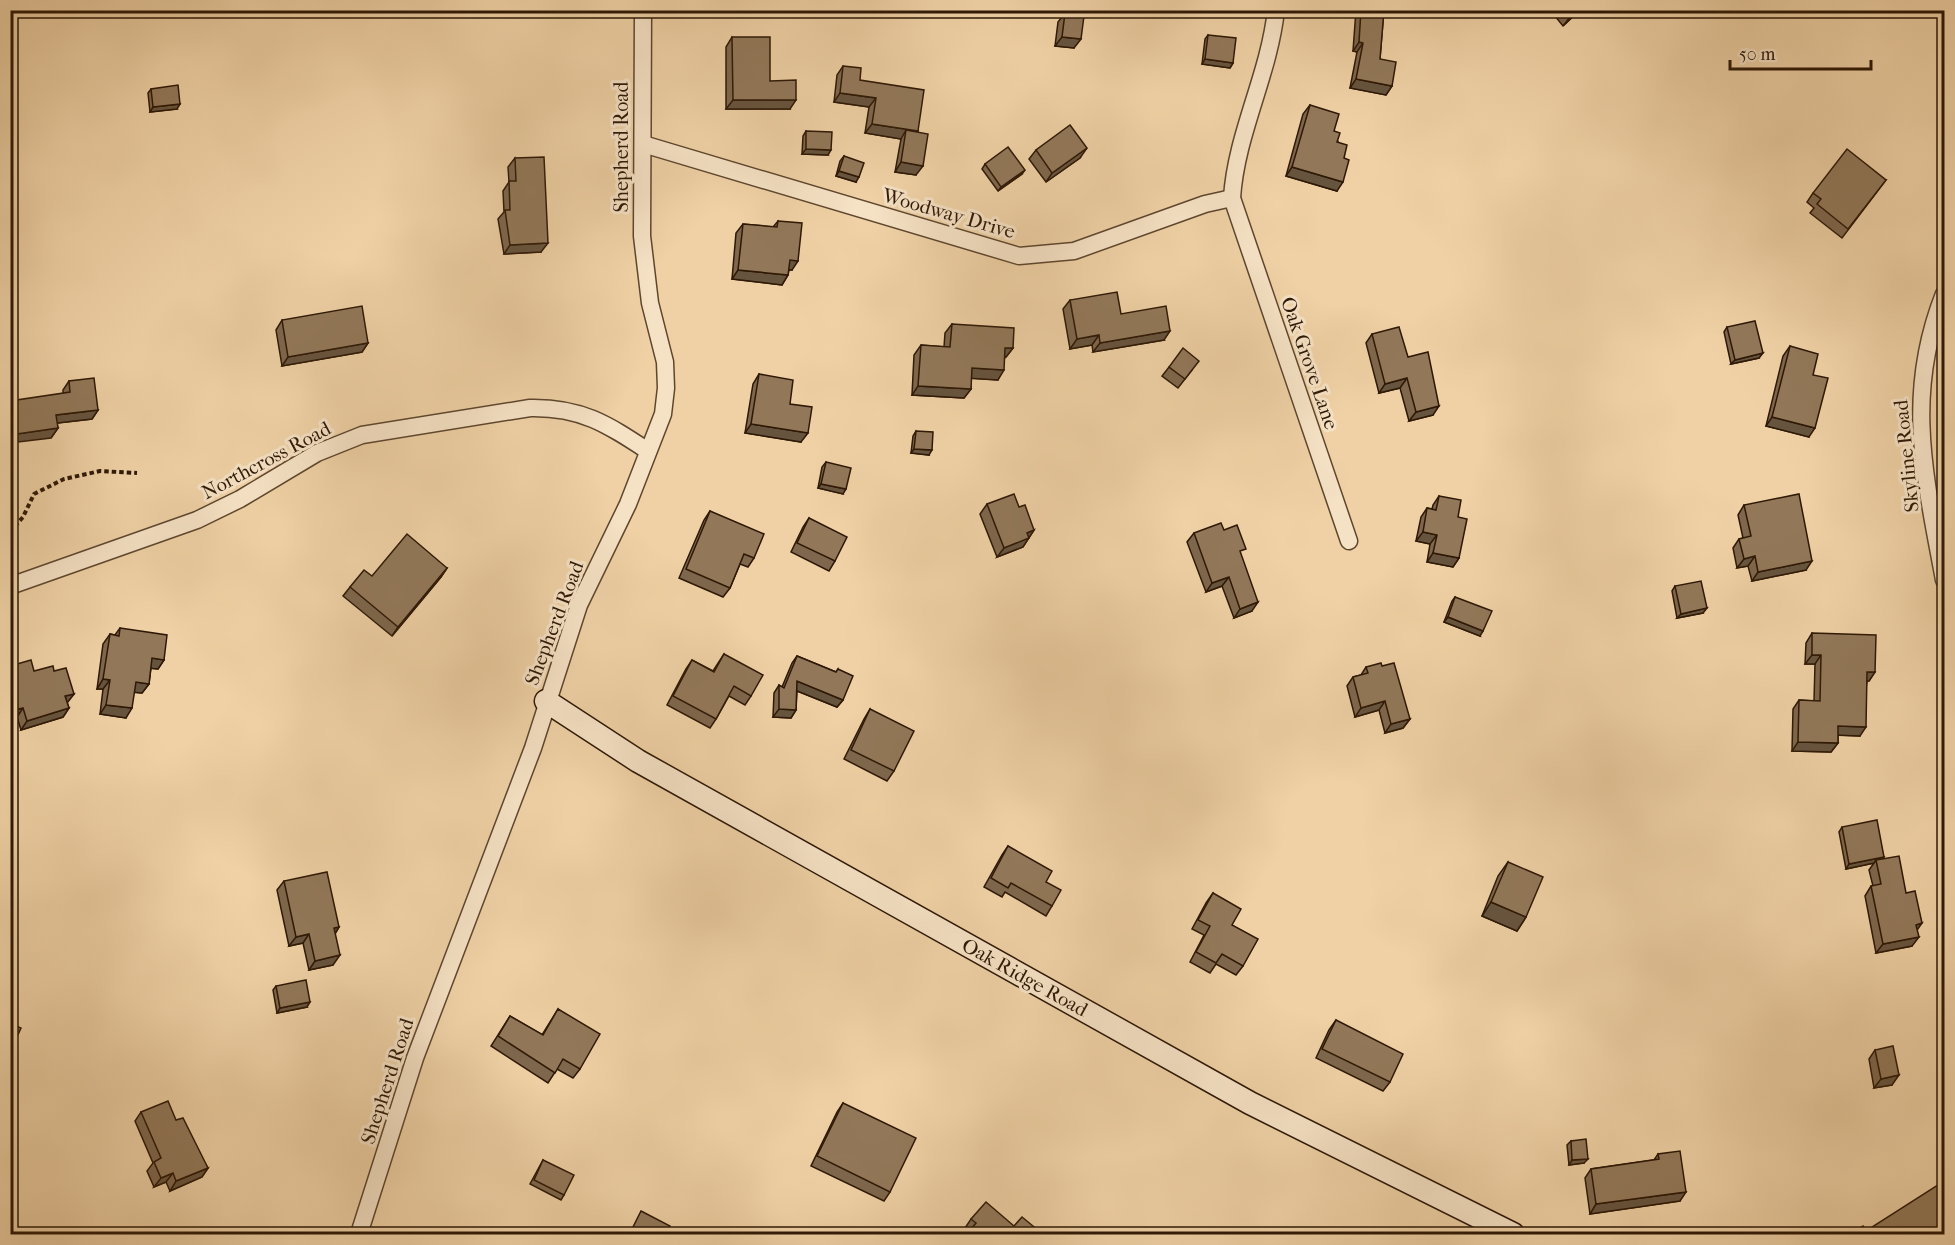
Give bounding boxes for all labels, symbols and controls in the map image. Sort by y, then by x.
scale bar [1730,33,1871,71]
text: 50 m [1739,44,1776,65]
street label: Shepherd Road [610,80,633,213]
street label: Woodway Drive [879,183,1018,243]
street label: Oak Grove Lane [1276,294,1343,433]
street label: Skyline Road [1889,398,1924,513]
street label: Northcross Road [198,416,336,504]
street label: Shepherd Road [520,557,589,688]
street label: Oak Ridge Road [958,933,1093,1022]
street label: Shepherd Road [356,1014,419,1147]

